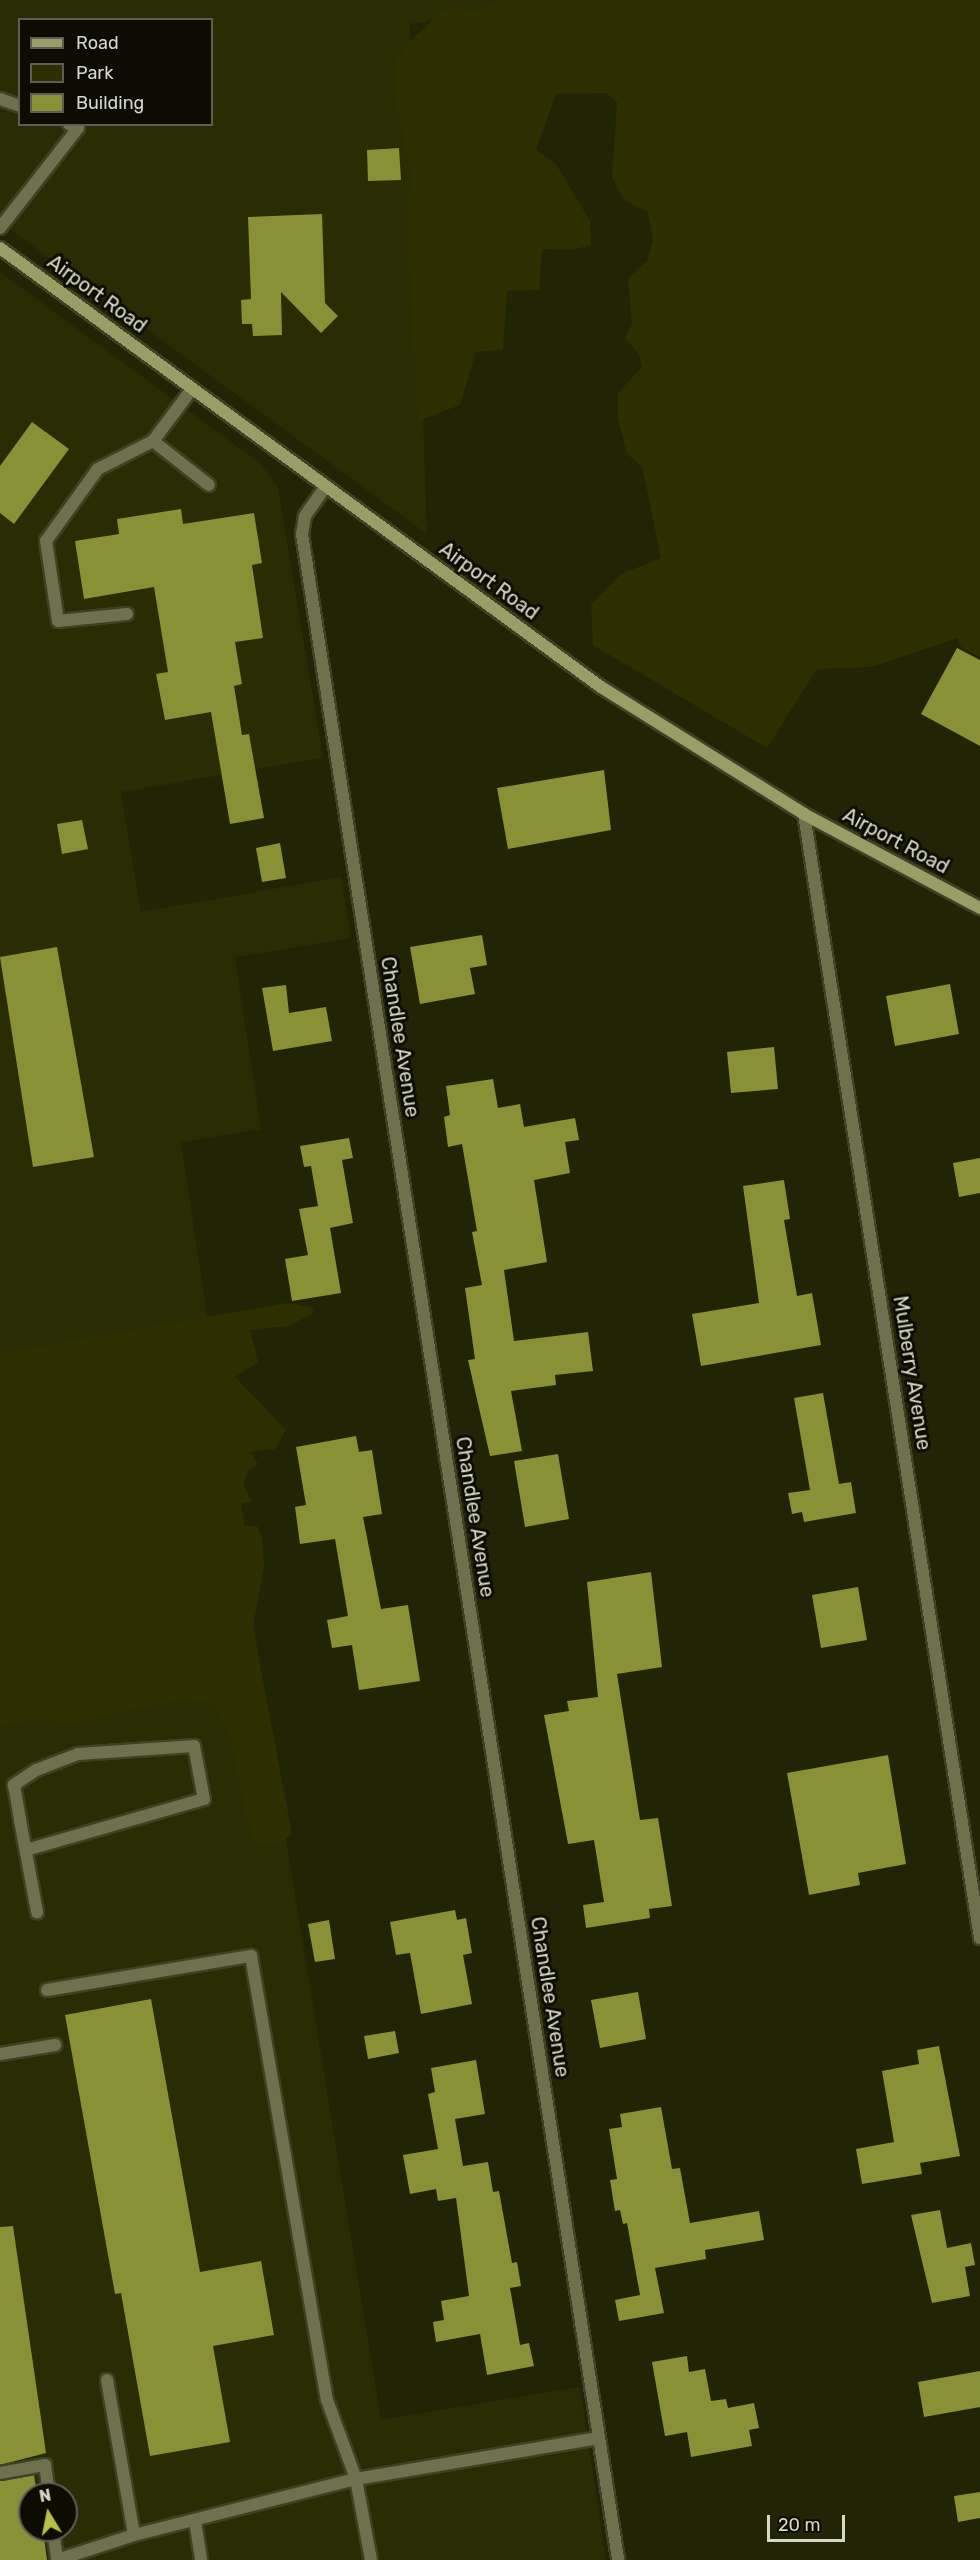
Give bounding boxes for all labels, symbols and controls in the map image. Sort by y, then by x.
legend [18,18,213,126]
text: Road [76,32,119,54]
text: Park [76,62,113,84]
text: Building [76,92,144,114]
street label: Airport Road [43,250,151,338]
street label: Airport Road [435,537,543,625]
street label: Airport Road [839,803,953,879]
street label: Chandlee Avenue [375,955,425,1119]
street label: Mulberry Avenue [888,1294,936,1452]
street label: Chandlee Avenue [450,1435,500,1599]
street label: Chandlee Avenue [525,1915,575,2079]
north arrow [18,2482,78,2542]
text: N [38,2485,52,2506]
scale bar [770,2503,848,2541]
text: 20 m [778,2514,820,2536]

